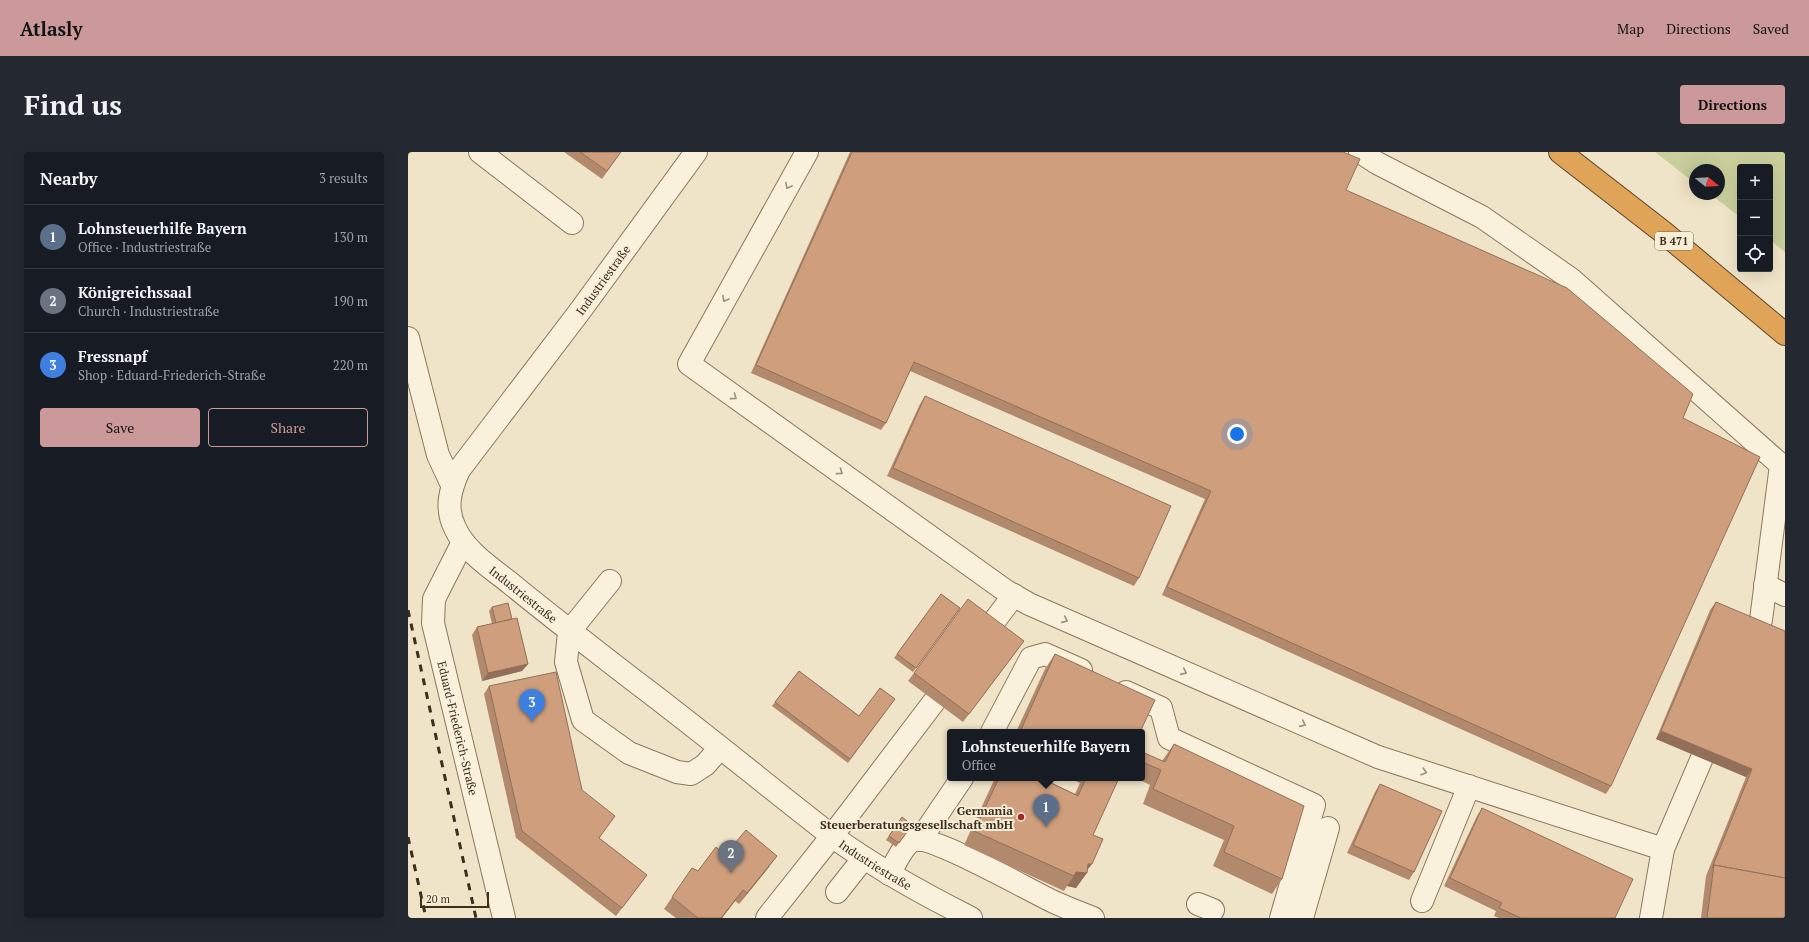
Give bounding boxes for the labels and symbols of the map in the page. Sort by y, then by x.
north arrow [1689,164,1725,200]
one-way arrow [786,182,793,189]
road number: B 471 [1655,232,1693,250]
street label: Industriestraße [573,242,633,318]
one-way arrow [722,295,729,303]
one-way arrow [730,392,737,399]
your location [1227,424,1247,444]
one-way arrow [836,467,843,475]
street label: Industriestraße [486,562,561,626]
one-way arrow [1061,615,1068,623]
street label: Eduard-Friederich-Straße [435,659,482,797]
one-way arrow [1180,667,1187,675]
pin: 3 [519,689,545,722]
one-way arrow [1299,719,1306,727]
one-way arrow [1420,767,1427,775]
pin: 1 [1033,794,1059,827]
place label: Germania Steuerberatungsgesellschaft mbH [820,803,1013,832]
marker: Germania Steuerberatungsgesellschaft mbH [1016,812,1026,822]
street label: Industriestraße [836,836,914,893]
pin: 2 [718,840,744,873]
scale bar [420,890,489,909]

